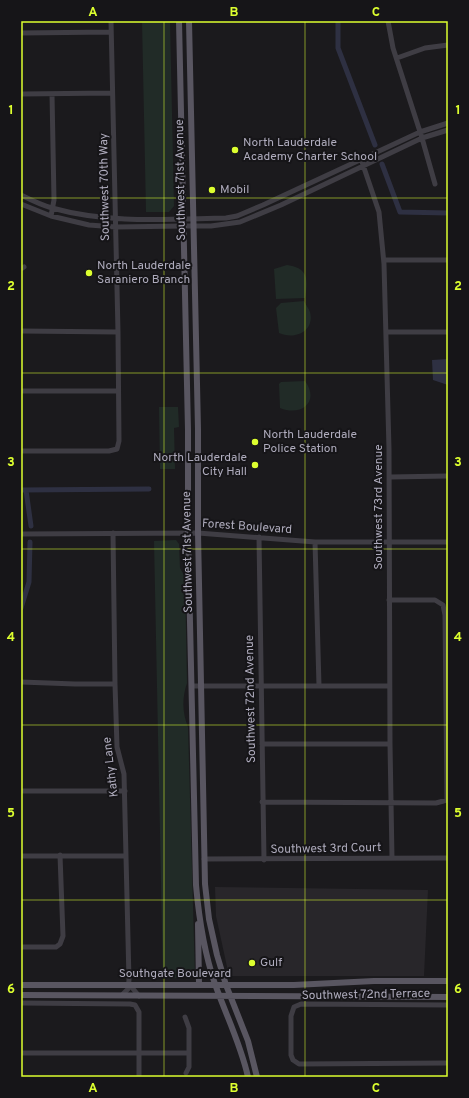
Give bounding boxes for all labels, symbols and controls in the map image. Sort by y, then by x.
text: A [88,5,98,21]
text: B [230,5,239,21]
text: C [372,5,380,21]
text: 1 [8,103,14,119]
text: 1 [455,103,461,119]
street label: Southwest 71st Avenue [172,119,190,241]
street label: Southwest 70th Way [96,133,114,241]
place label: North Lauderdale Academy Charter School [243,135,377,165]
marker: North Lauderdale Academy Charter School [230,145,240,155]
place label: Mobil [220,182,249,198]
marker: Mobil [207,185,217,195]
place label: North Lauderdale Saraniero Branch [97,258,191,288]
marker: North Lauderdale Saraniero Branch [84,268,94,278]
text: 2 [7,279,15,295]
text: 2 [454,279,462,295]
place label: North Lauderdale Police Station [263,427,357,457]
marker: North Lauderdale Police Station [250,437,260,447]
street label: Southwest 73rd Avenue [371,444,387,570]
place label: North Lauderdale City Hall [153,450,247,480]
text: 3 [7,455,15,471]
text: 3 [454,455,462,471]
marker: North Lauderdale City Hall [250,460,260,470]
street label: Southwest 71st Avenue [179,491,197,613]
street label: Forest Boulevard [201,516,293,538]
text: 4 [7,630,15,646]
text: 4 [454,630,462,646]
street label: Southwest 72nd Avenue [242,635,260,763]
street label: Kathy Lane [99,736,123,798]
text: 5 [7,806,15,822]
text: 5 [454,806,462,822]
street label: Southwest 3rd Court [270,840,382,858]
place label: Gulf [260,955,282,971]
marker: Gulf [247,958,257,968]
street label: Southgate Boulevard [119,966,231,982]
text: 6 [7,982,15,998]
text: 6 [454,982,462,998]
street label: Southwest 72nd Terrace [302,986,430,1004]
text: A [88,1081,98,1097]
text: B [230,1081,239,1097]
text: C [372,1081,380,1097]

